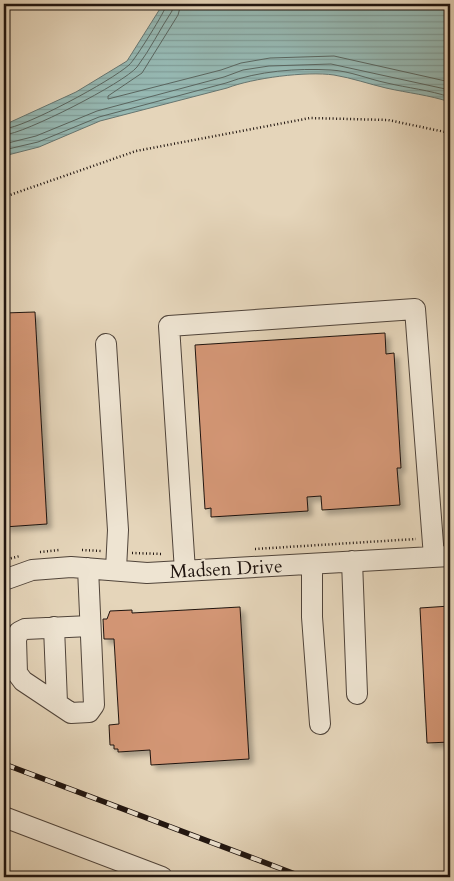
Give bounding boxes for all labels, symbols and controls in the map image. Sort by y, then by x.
street label: Madsen Drive [169,553,283,585]

